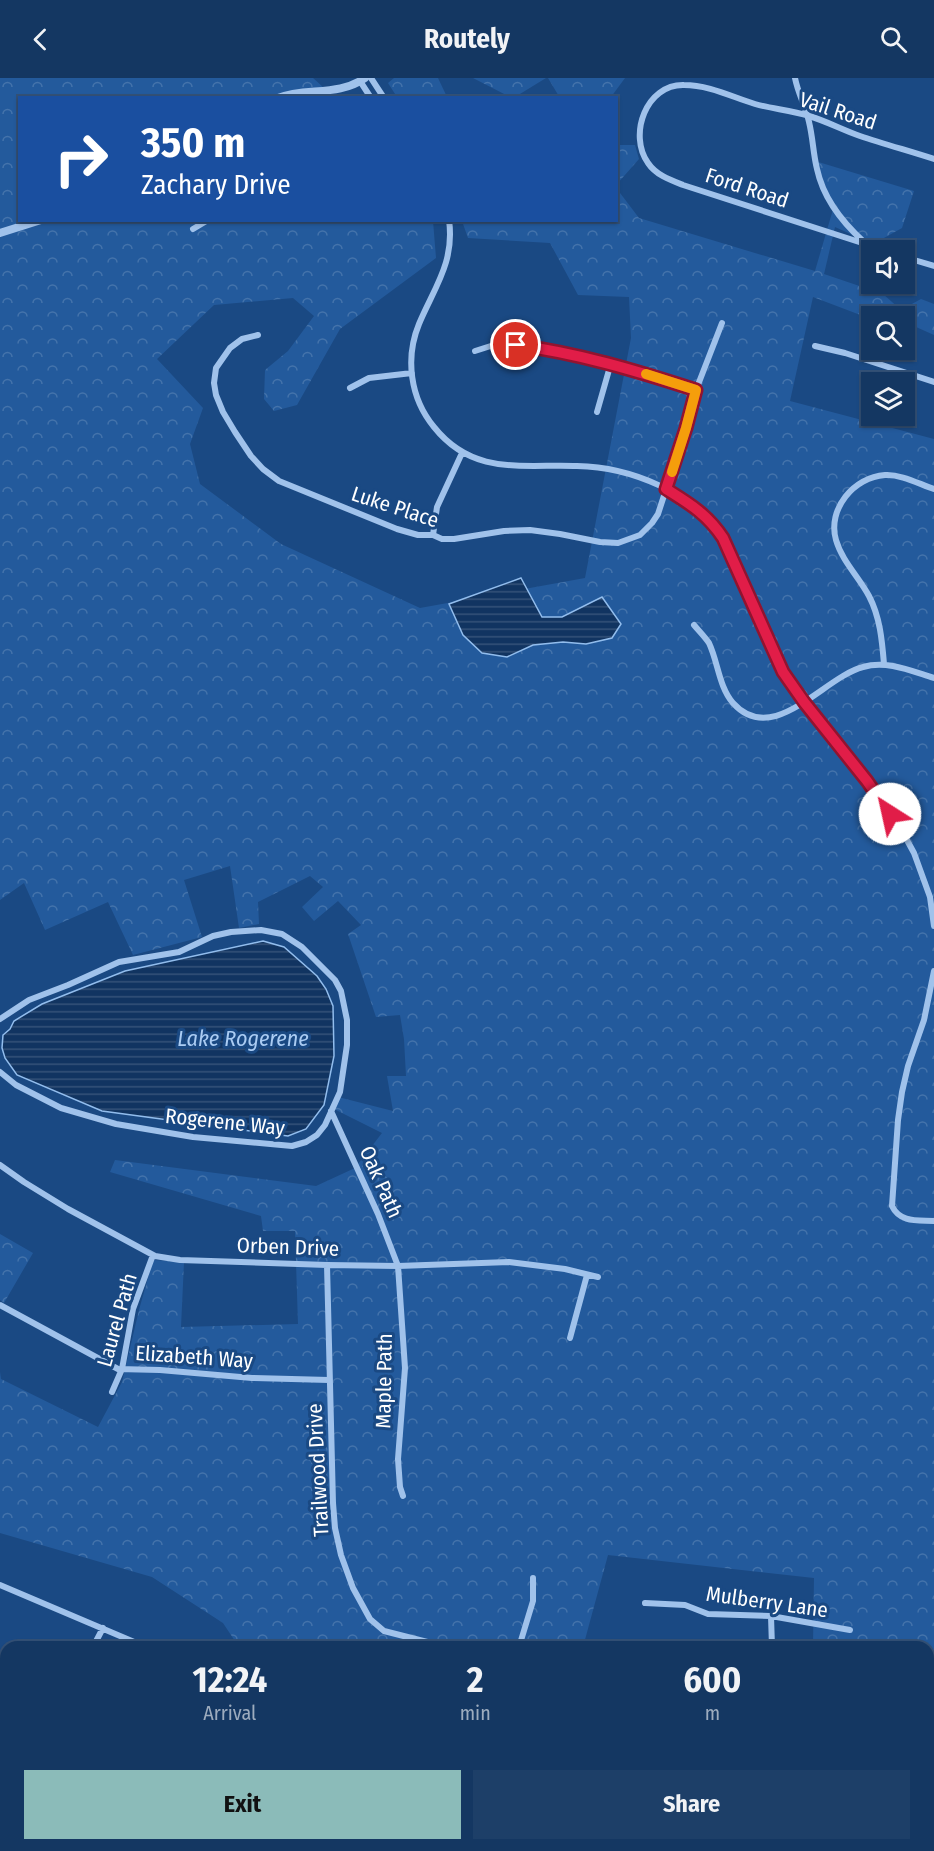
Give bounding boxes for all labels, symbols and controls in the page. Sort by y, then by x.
icon: back [24,23,57,56]
text: Routely [424,23,510,55]
icon: search [877,23,910,56]
street label: Vail Road [796,86,880,136]
text: 350 m [141,118,245,168]
icon: right [42,120,120,198]
street label: Ford Road [702,162,792,214]
text: Zachary Drive [141,169,291,201]
map controls [861,240,915,426]
button: sound [861,240,915,294]
button: search [861,306,915,360]
pin [490,319,541,370]
icon: arrive [499,328,532,361]
button: layers [861,372,915,426]
street label: Luke Place [348,481,442,533]
position arrow [858,782,922,846]
water label: Lake Rogerene [177,1025,309,1052]
street label: Rogerene Way [164,1103,287,1141]
street label: Oak Path [354,1142,408,1222]
street label: Orben Drive [236,1232,340,1262]
street label: Laurel Path [91,1270,143,1370]
street label: Maple Path [370,1333,398,1429]
street label: Elizabeth Way [134,1340,254,1374]
street label: Trailwood Drive [302,1403,334,1537]
street label: Mulberry Lane [704,1581,830,1623]
text: 12:24 [193,1658,267,1702]
text: 2 [467,1658,484,1702]
text: 600 [683,1658,741,1702]
text: Arrival [203,1701,256,1725]
text: min [460,1701,491,1725]
text: m [705,1701,720,1725]
button: Exit [24,1770,461,1839]
button: Share [473,1770,910,1839]

